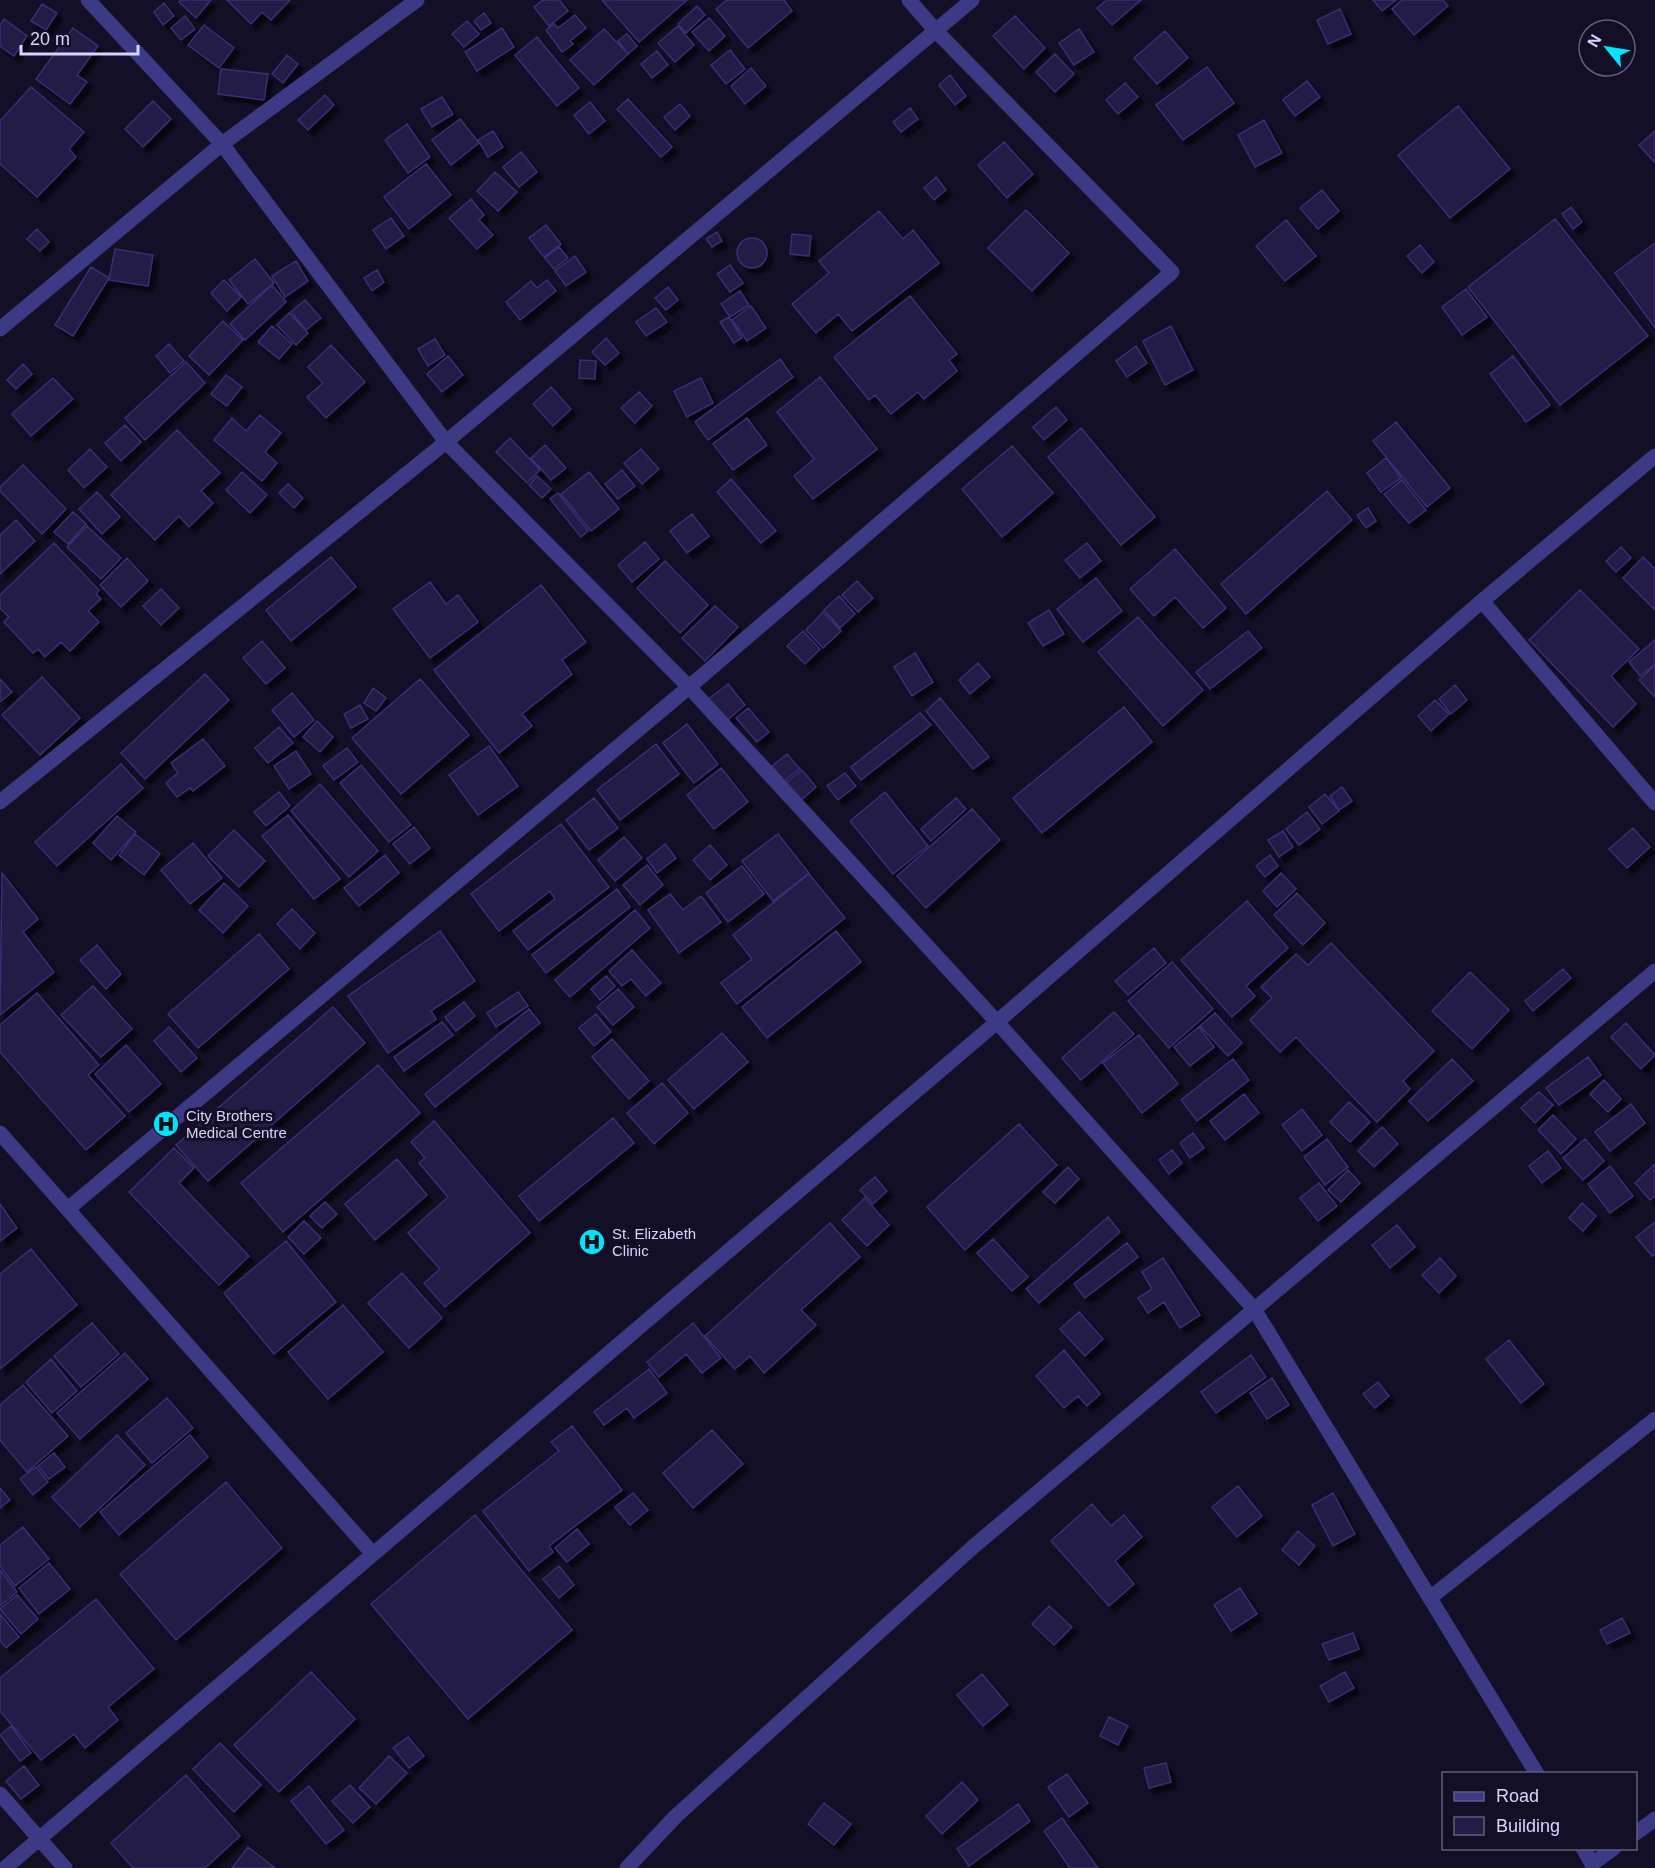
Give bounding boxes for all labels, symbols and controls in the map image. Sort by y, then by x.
scale bar [21,18,138,56]
north arrow [1577,18,1637,78]
text: 20 m [30,29,70,49]
text: N [1584,31,1605,50]
place label: City Brothers Medical Centre [186,1107,287,1141]
hospital icon: City Brothers Medical Centre [151,1109,181,1139]
place label: St. Elizabeth Clinic [612,1225,696,1259]
hospital icon: St. Elizabeth Clinic [577,1227,607,1257]
legend [1442,1772,1637,1850]
text: Road [1496,1786,1539,1806]
text: Building [1496,1816,1560,1836]

